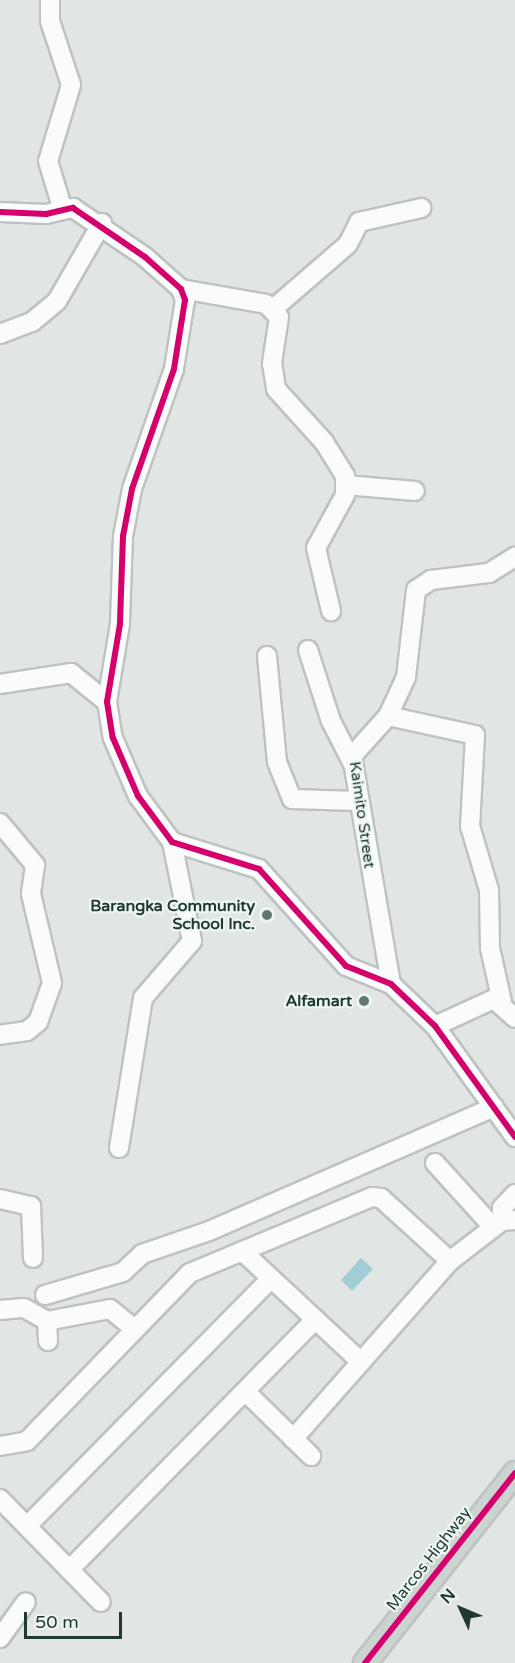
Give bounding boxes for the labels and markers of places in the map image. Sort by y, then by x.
place label: Barangka Community School Inc. [90,896,255,934]
marker: Barangka Community School Inc. [260,908,274,922]
place label: Alfamart [285,991,352,1011]
marker: Alfamart [357,994,371,1008]

